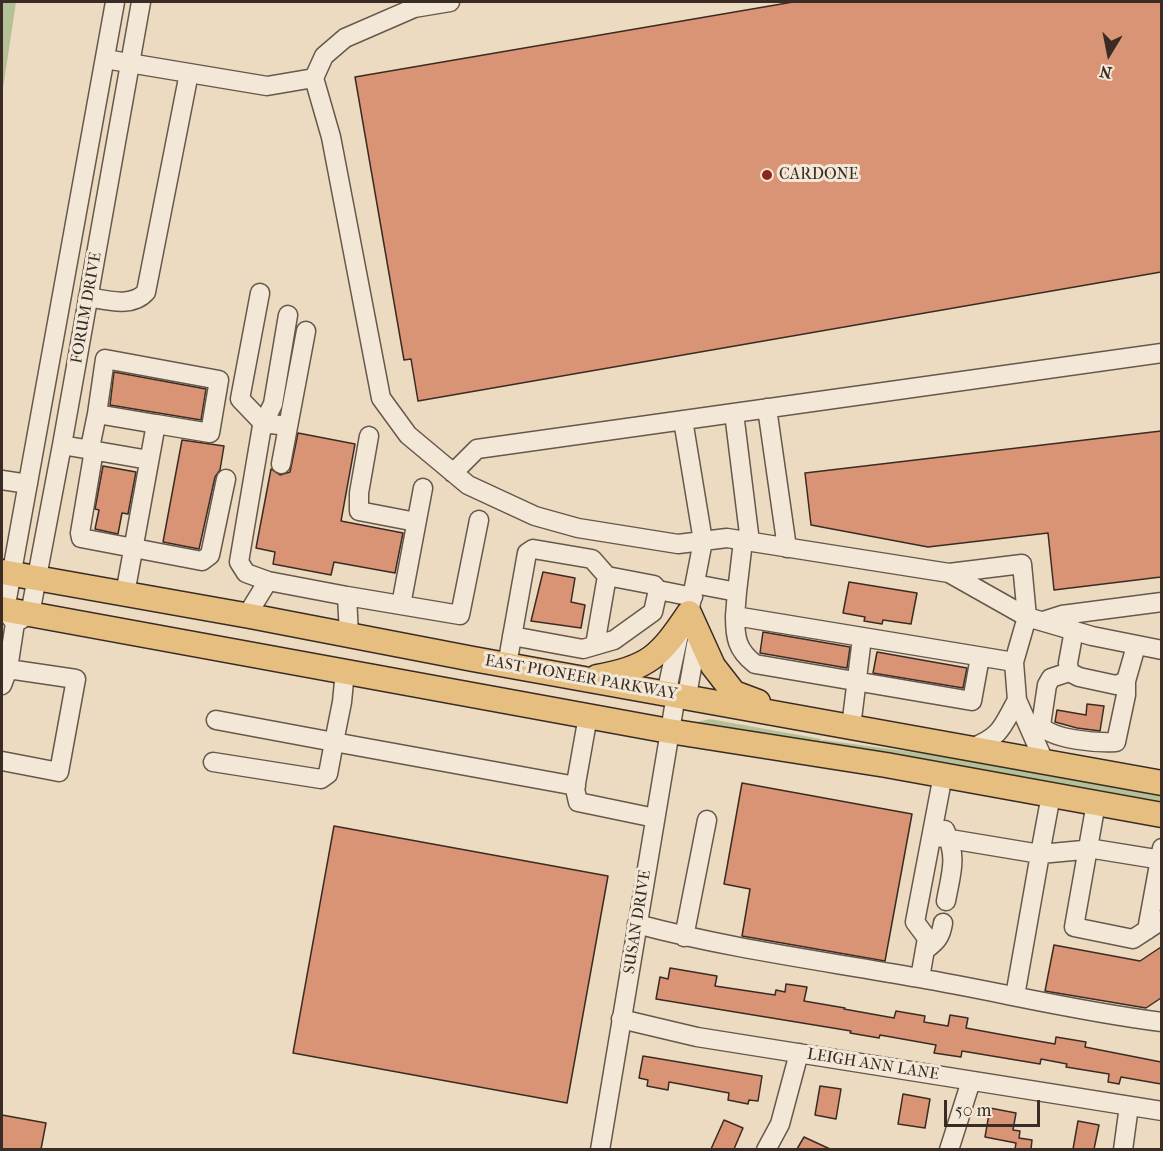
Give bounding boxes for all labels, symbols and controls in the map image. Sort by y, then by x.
north arrow [1079,24,1139,84]
text: N [1098,62,1113,83]
place label: CARDONE [779,165,858,185]
marker: CARDONE [760,168,774,182]
street label: FORUM DRIVE [68,251,106,365]
street label: EAST PIONEER PARKWAY [483,652,679,704]
street label: SUSAN DRIVE [620,869,656,975]
street label: LEIGH ANN LANE [806,1045,940,1085]
scale bar [947,1088,1043,1126]
text: 50 m [955,1100,991,1121]

